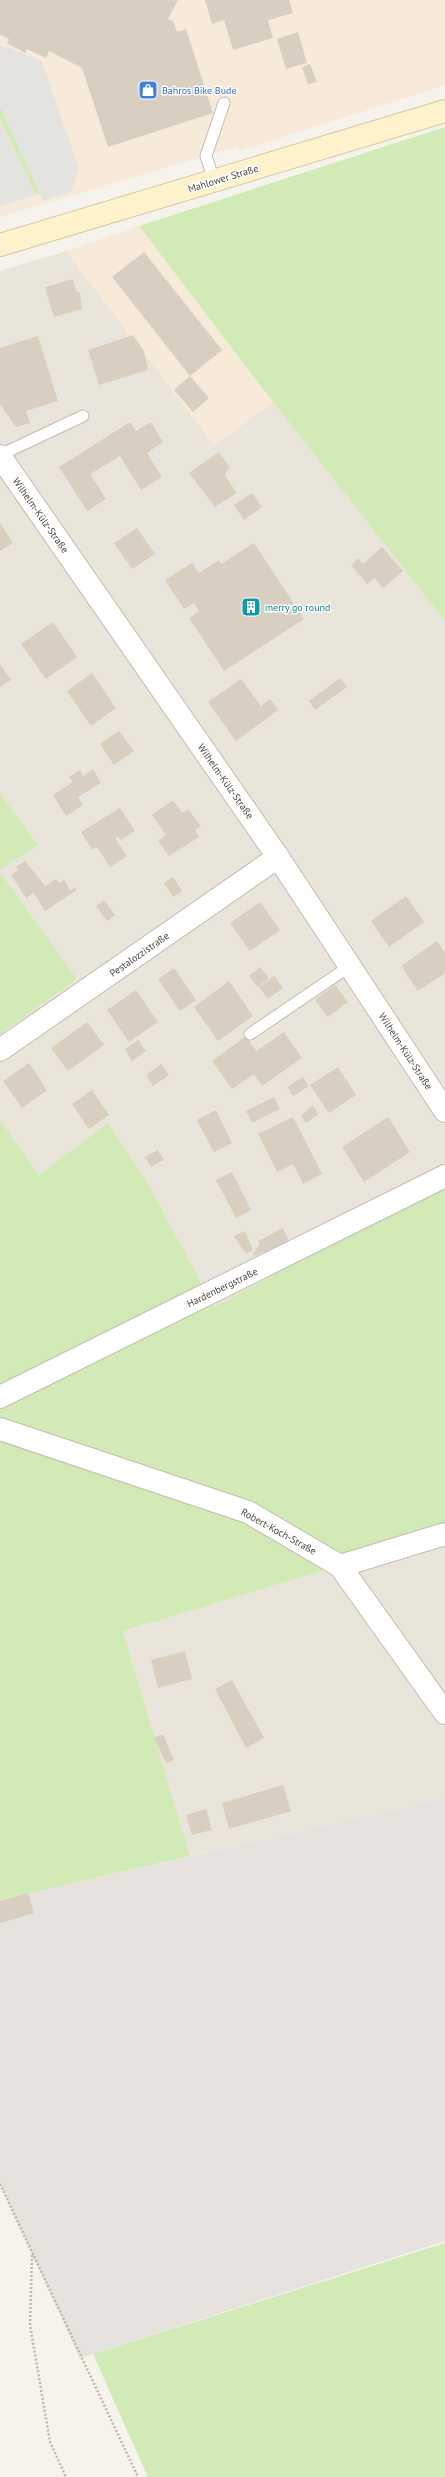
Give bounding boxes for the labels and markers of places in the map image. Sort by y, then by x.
shop icon: Bahros Bike Bude [137,79,159,101]
place label: Bahros Bike Bude [162,84,237,97]
building icon: merry go round [240,596,262,618]
place label: merry go round [265,601,330,614]

